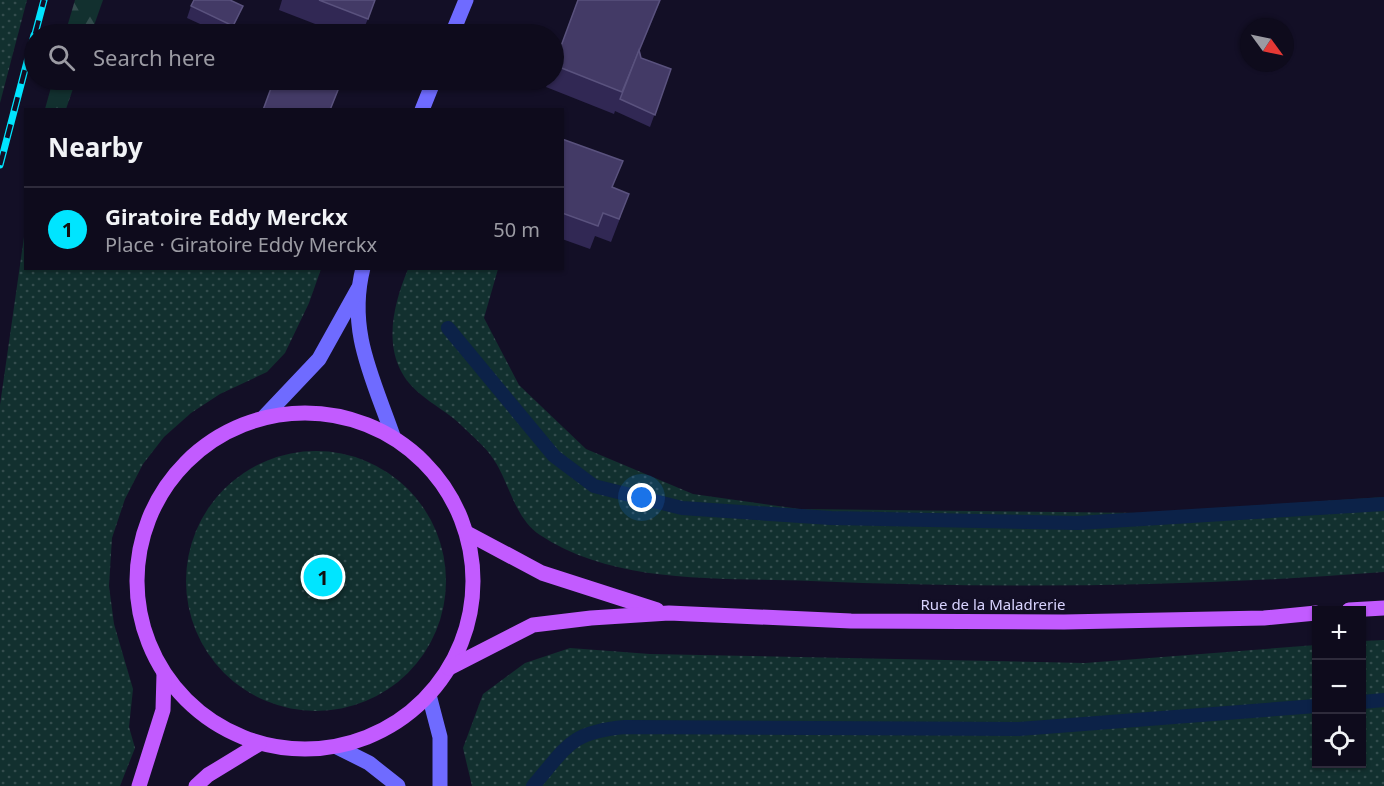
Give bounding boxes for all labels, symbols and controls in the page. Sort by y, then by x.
north arrow [1240,18,1294,72]
search box [24,24,564,90]
icon: search [45,41,78,74]
text: Search here [93,42,215,72]
text: Nearby [48,129,143,165]
text: Giratoire Eddy Merckx [105,201,348,231]
text: 1 [62,216,73,243]
text: 50 m [493,216,540,243]
text: Place · Giratoire Eddy Merckx [105,231,377,258]
your location [627,483,656,512]
pin: 1 [304,554,342,600]
street label: Rue de la Maladrerie [920,594,1066,614]
map controls [1312,606,1366,768]
button: + [1312,606,1366,660]
button: − [1312,660,1366,714]
button: locate [1312,714,1366,768]

